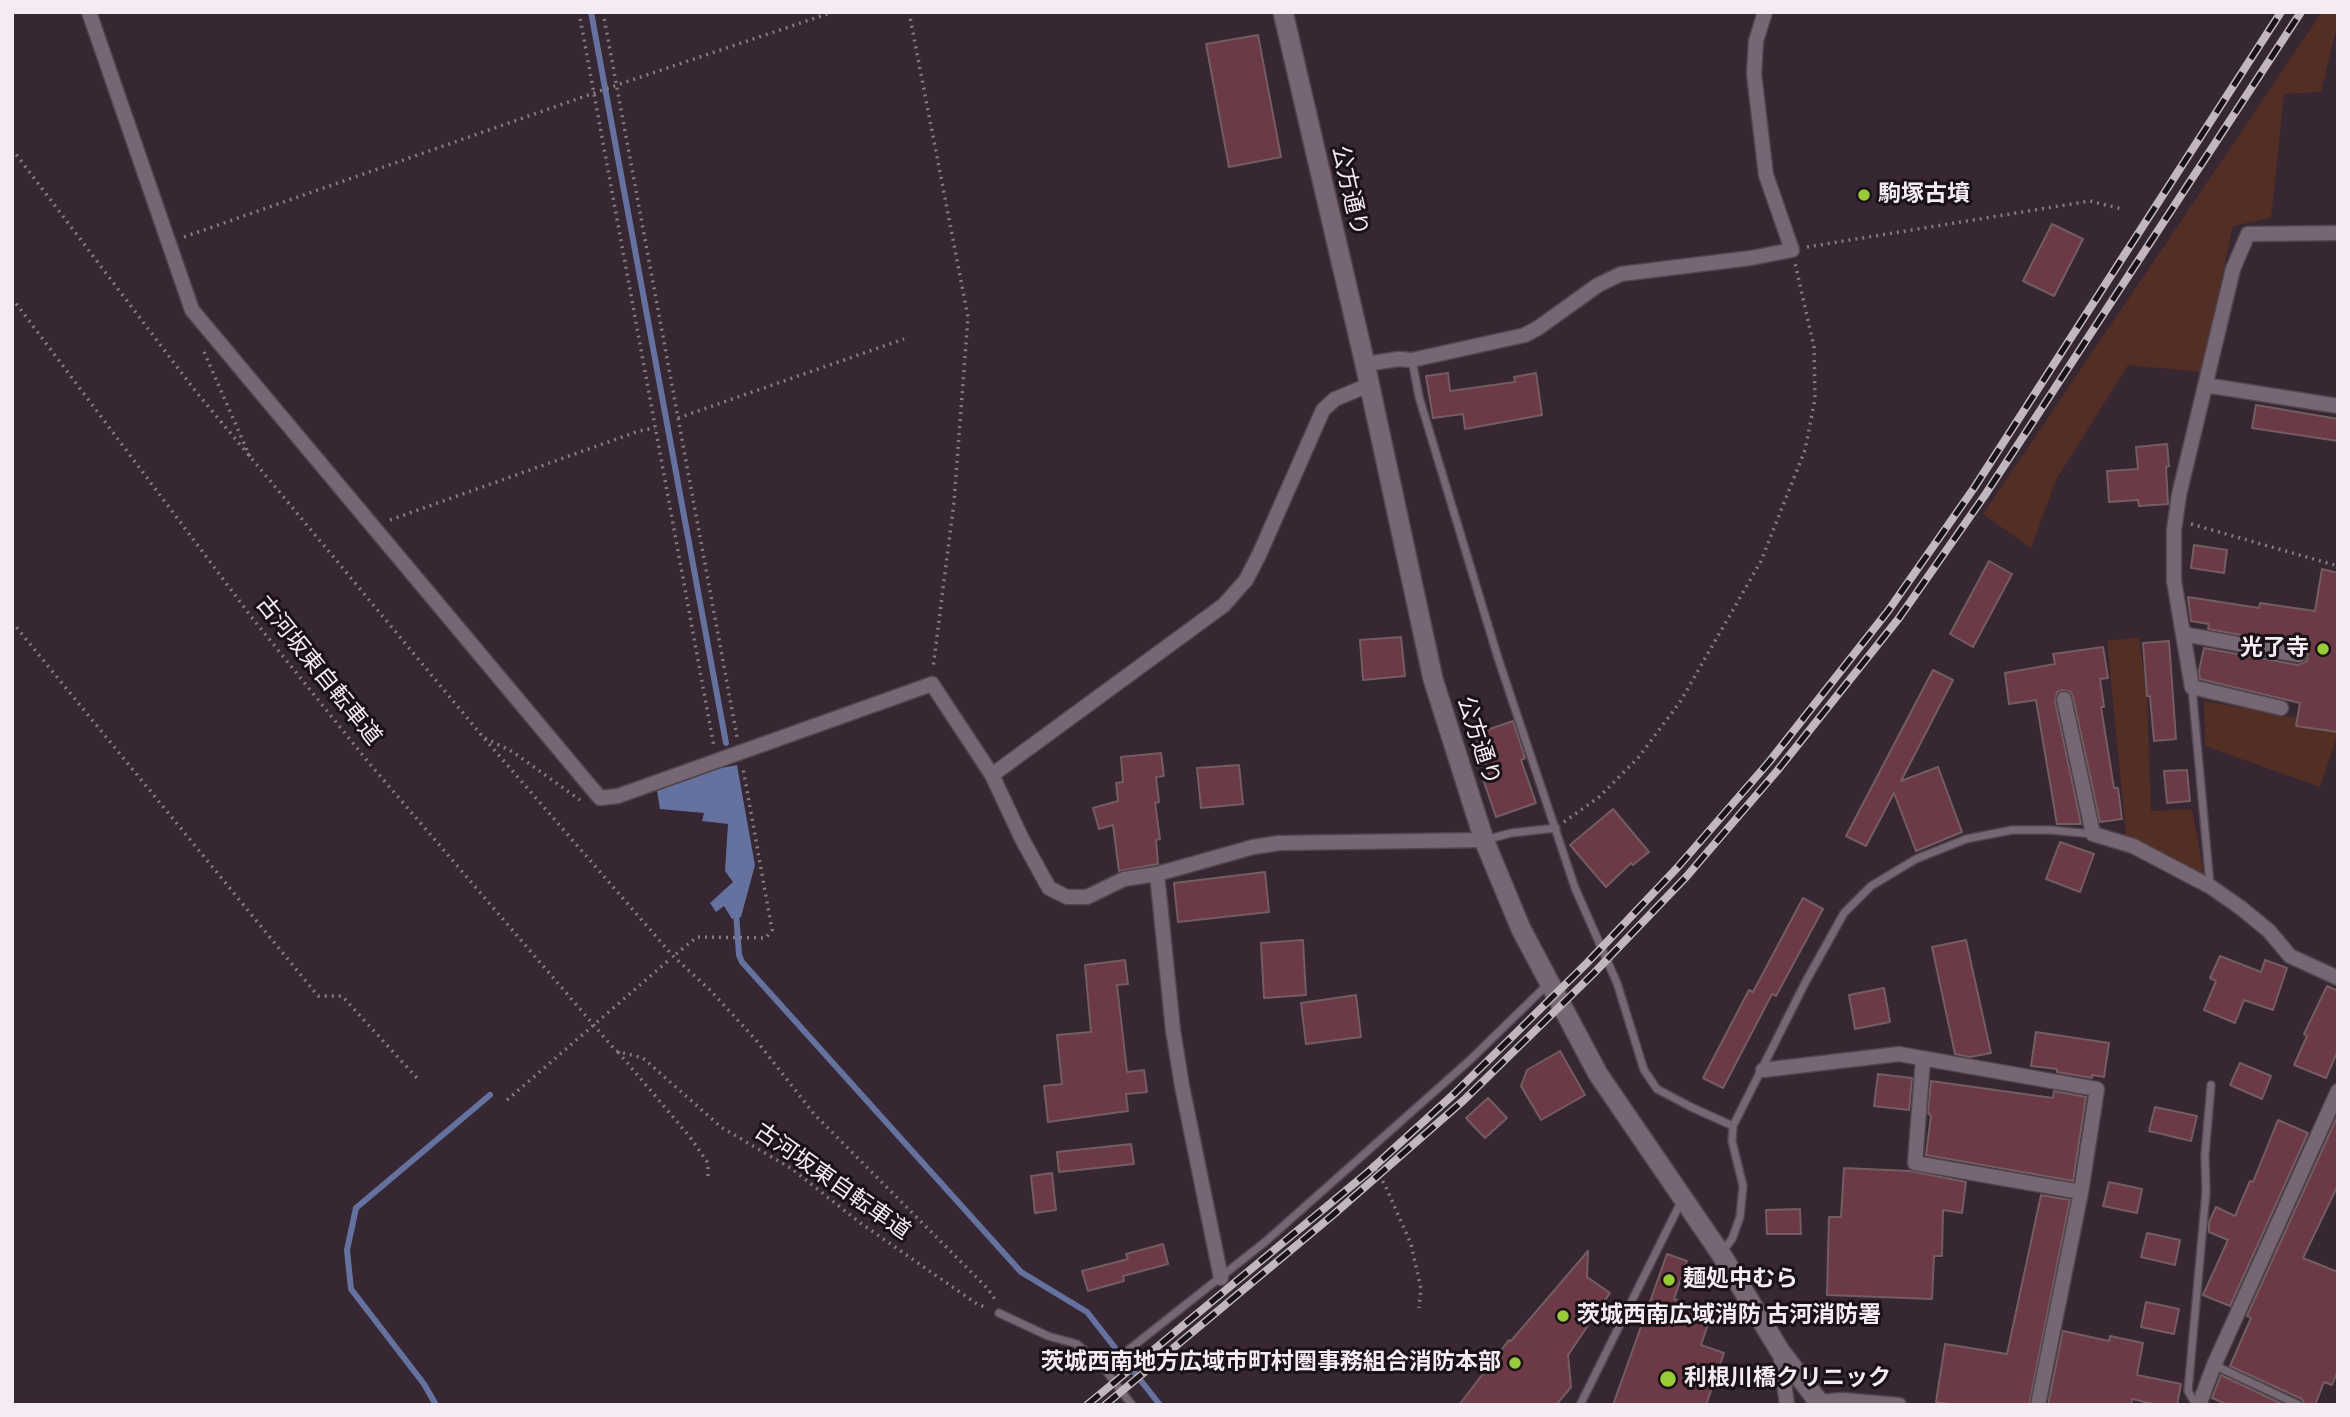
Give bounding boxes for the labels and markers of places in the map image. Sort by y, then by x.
place label: 駒塚古墳 [1878,181,1970,209]
marker: 駒塚古墳 [1856,187,1872,203]
place label: 光了寺 [2240,635,2309,663]
marker: 光了寺 [2315,641,2331,657]
place label: 麺処中むら [1683,1266,1798,1294]
marker: 麺処中むら [1661,1272,1677,1288]
place label: 茨城西南広域消防 古河消防署 [1577,1302,1881,1330]
marker: 茨城西南広域消防 古河消防署 [1555,1308,1571,1324]
place label: 茨城西南地方広域市町村圏事務組合消防本部 [1041,1349,1501,1377]
marker: 茨城西南地方広域市町村圏事務組合消防本部 [1507,1355,1523,1371]
place label: 利根川橋クリニック [1684,1365,1891,1393]
marker: 利根川橋クリニック [1658,1369,1678,1389]

